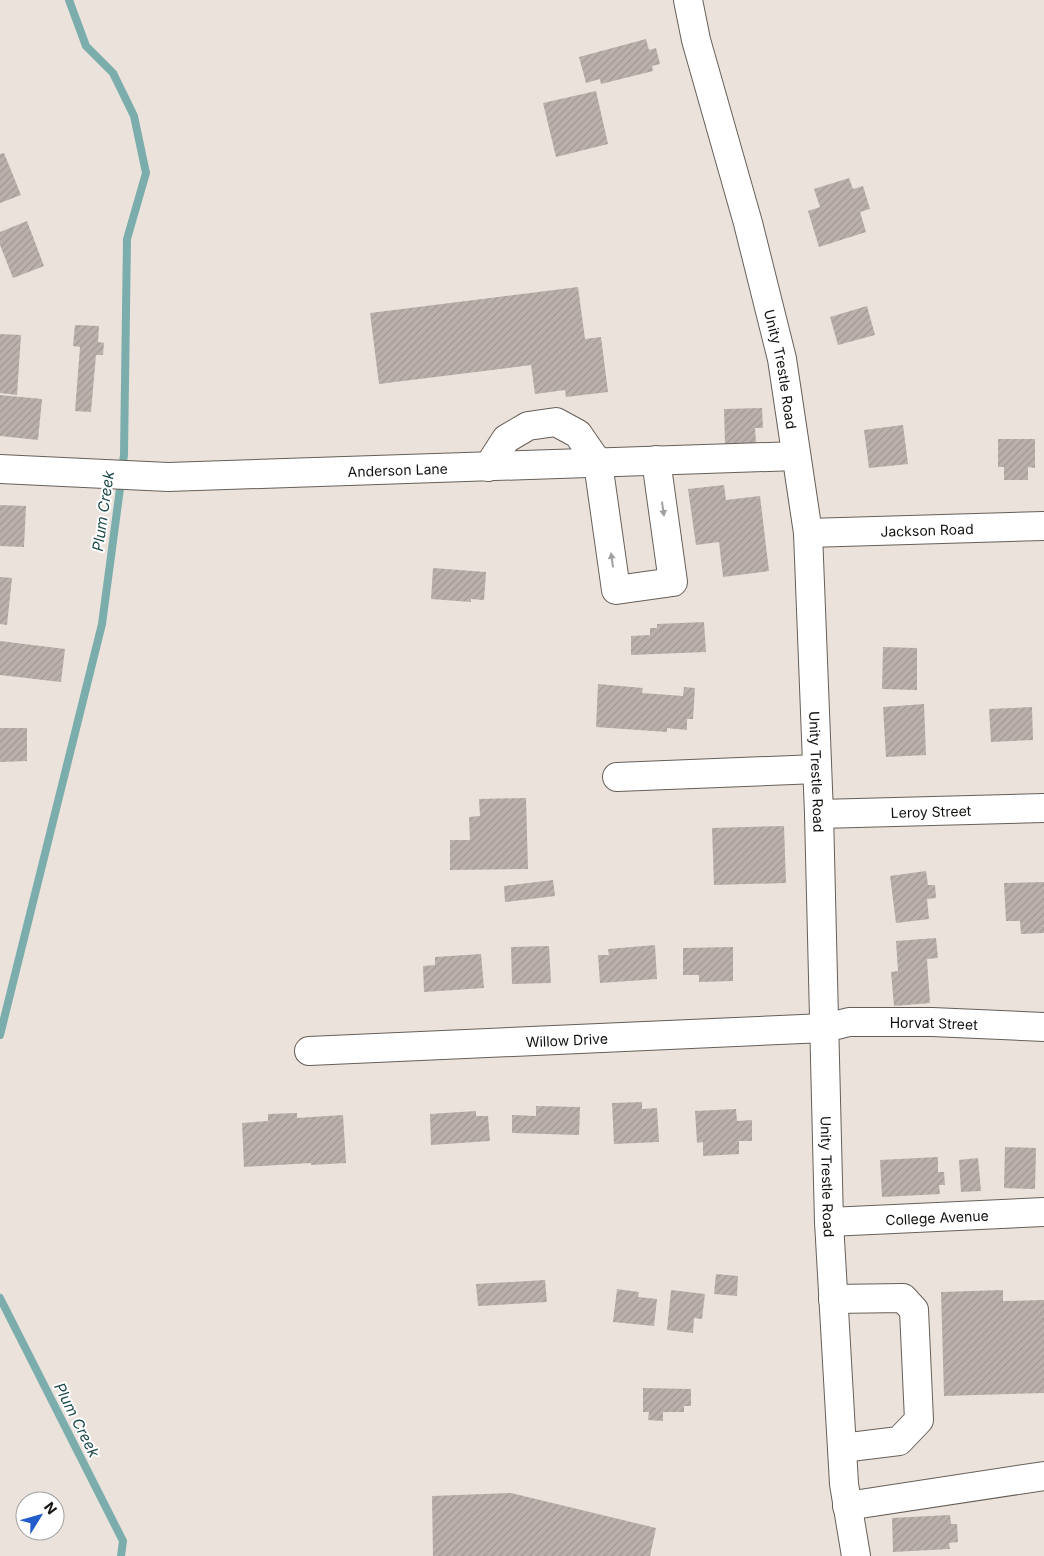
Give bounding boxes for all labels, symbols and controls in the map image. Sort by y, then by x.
street label: Unity Trestle Road [761,307,801,430]
street label: Anderson Lane [347,459,448,479]
water label: Plum Creek [88,469,118,553]
one-way arrow [659,501,667,517]
street label: Jackson Road [880,520,974,539]
one-way arrow [608,552,616,568]
street label: Unity Trestle Road [806,711,828,833]
street label: Leroy Street [890,801,972,821]
street label: Horvat Street [890,1014,979,1033]
street label: Willow Drive [525,1029,608,1050]
street label: Unity Trestle Road [818,1116,838,1238]
street label: College Avenue [885,1206,989,1228]
water label: Plum Creek [50,1379,104,1461]
north arrow [15,1491,65,1541]
text: N [41,1498,61,1517]

